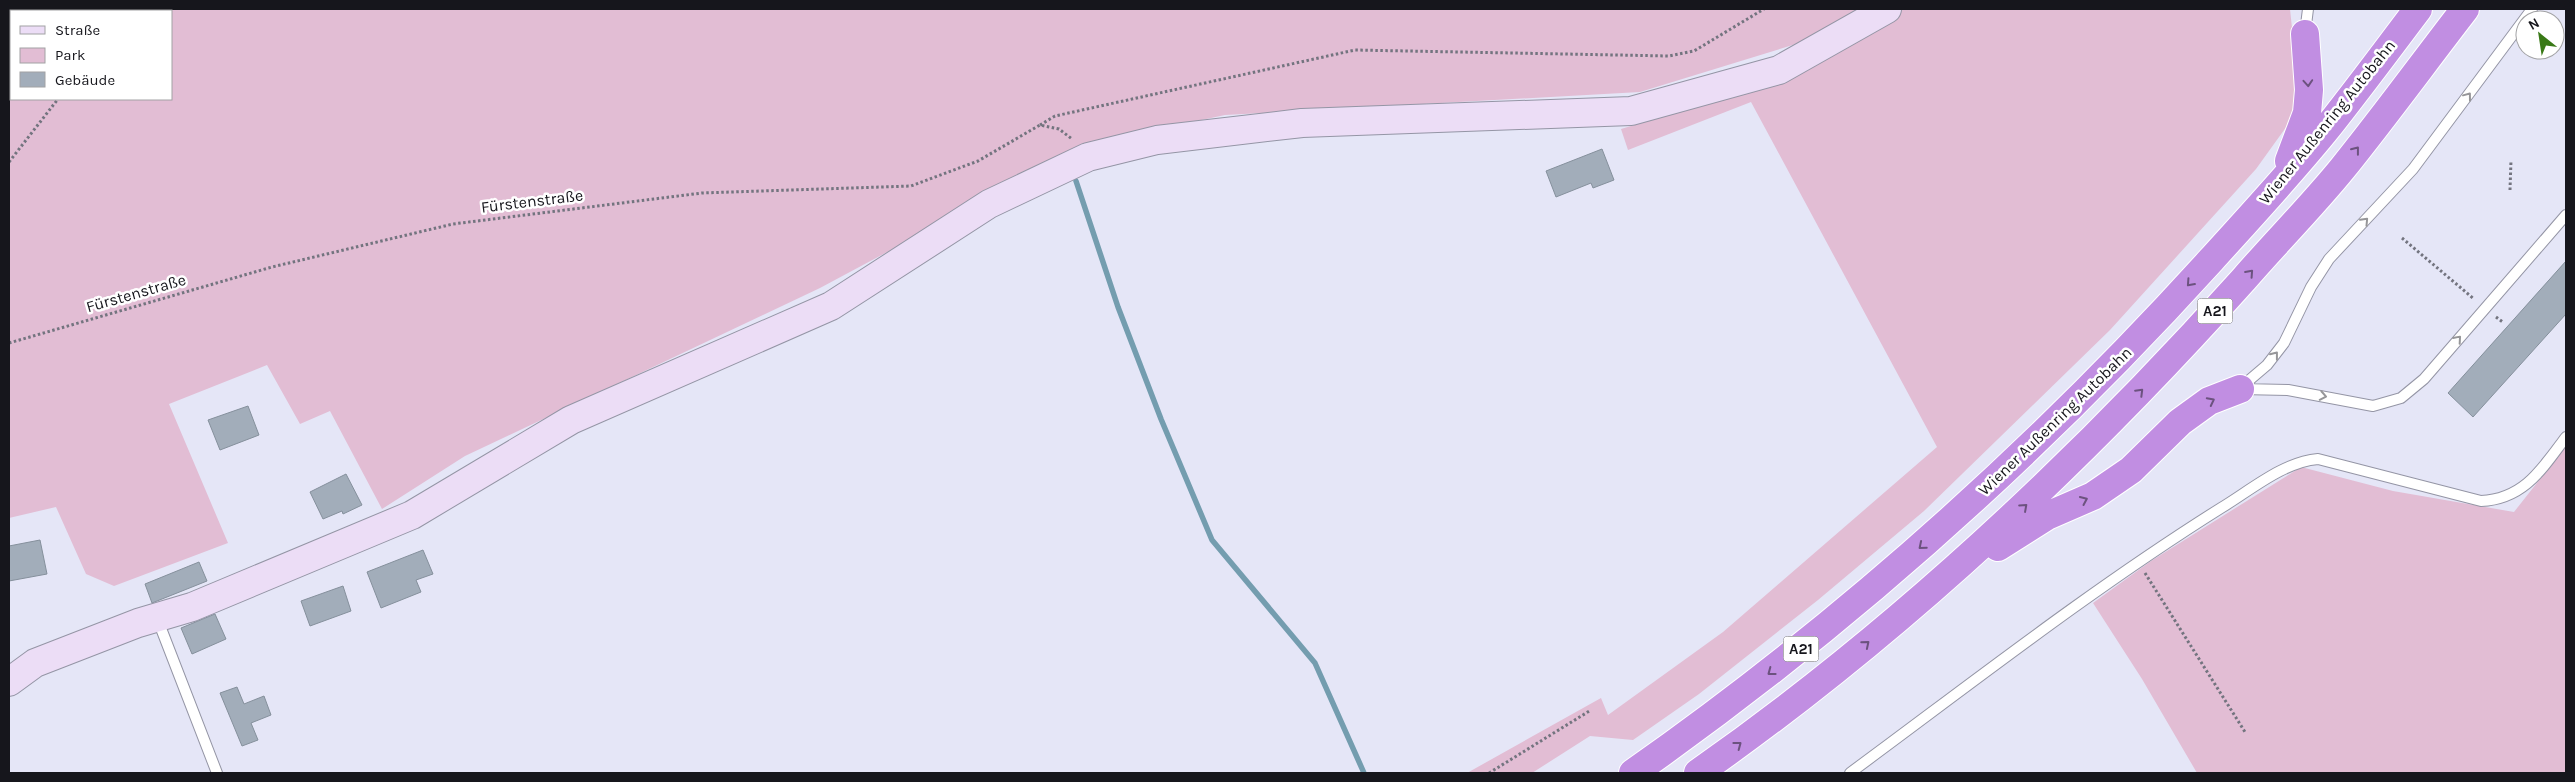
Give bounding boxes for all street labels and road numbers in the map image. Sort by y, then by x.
street label: Wiener Außenring Autobahn [2255,36,2399,208]
street label: Fürstenstraße [480,185,584,217]
street label: Fürstenstraße [84,270,188,316]
road number: A21 [2198,298,2232,324]
street label: Wiener Außenring Autobahn [1974,343,2136,499]
road number: A21 [1784,636,1818,662]

